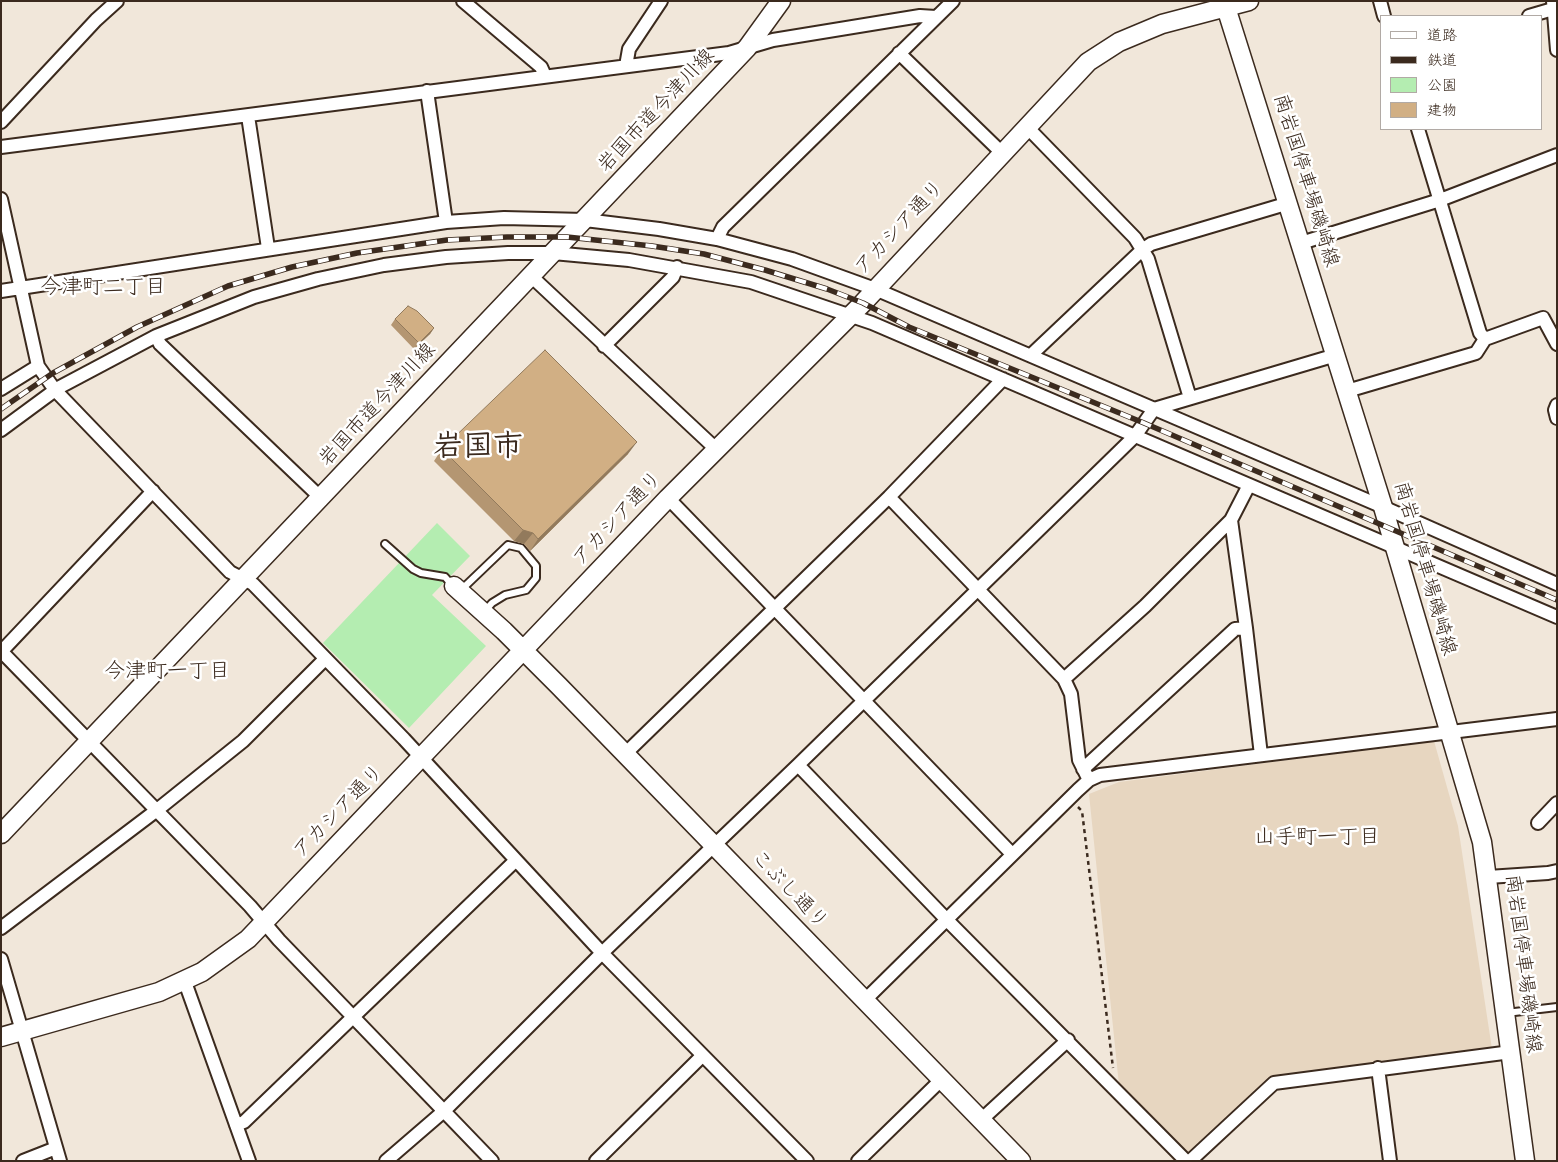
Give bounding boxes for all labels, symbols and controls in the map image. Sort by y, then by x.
legend [1380,15,1543,130]
text: 道路 [1427,25,1457,47]
street label: 岩国市道今津川線 [595,45,721,179]
text: 鉄道 [1427,50,1457,72]
text: 公園 [1427,75,1457,97]
street label: 南岩国停車場磯崎線 [1266,91,1342,271]
text: 建物 [1427,100,1457,122]
street label: アカシア通り [851,177,951,281]
district label: 今津町二丁目 [40,277,166,303]
street label: 岩国市道今津川線 [316,339,442,473]
district label: 岩国市 [433,432,523,468]
street label: アカシア通り [569,468,669,572]
street label: 南岩国停車場磯崎線 [1387,479,1459,659]
district label: 今津町一丁目 [104,661,230,687]
street label: アカシア通り [290,762,390,864]
district label: 山手町一丁目 [1254,827,1380,853]
street label: こぶし通り [745,847,831,935]
street label: 南岩国停車場磯崎線 [1498,873,1544,1055]

